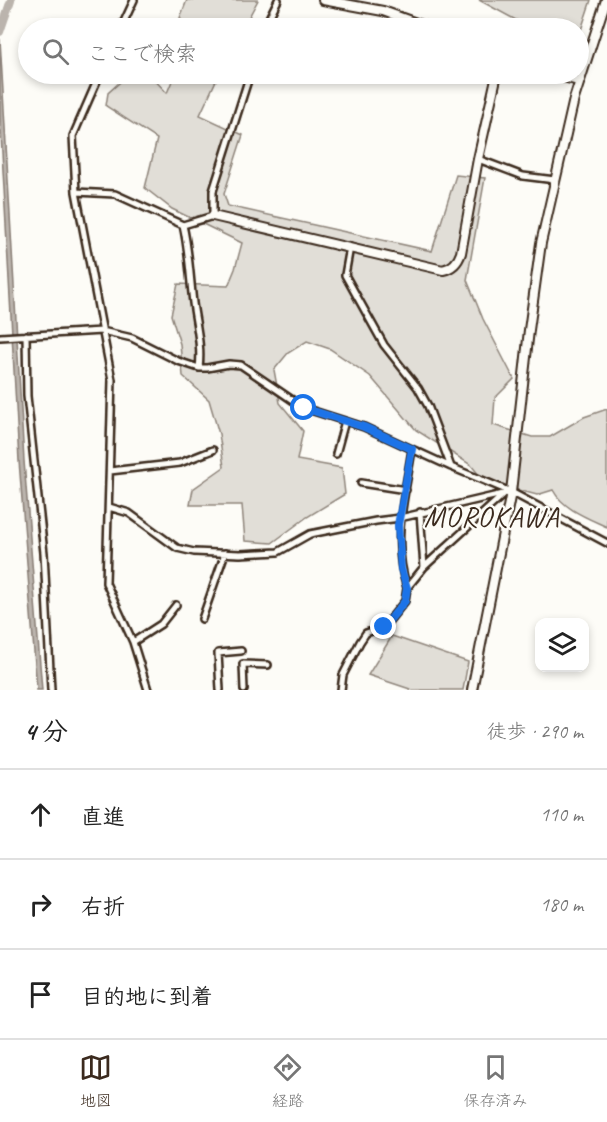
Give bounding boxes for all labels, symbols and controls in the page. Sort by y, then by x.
search box [18,18,589,84]
icon: search [39,35,72,68]
text: ここで検索 [87,40,197,68]
route start [290,394,316,420]
district label: MOROKAWA [424,499,560,534]
route end [370,613,396,639]
map controls [535,618,589,672]
button: layers [535,618,589,672]
text: 4 分 [24,715,68,748]
text: 徒歩 · 290 m [487,719,583,744]
icon: ahead [24,798,57,831]
text: 110 m [540,802,583,827]
text: 直進 [81,803,125,831]
icon: right [24,888,57,921]
text: 180 m [540,892,583,917]
text: 右折 [81,893,125,921]
icon: arrive [24,978,57,1011]
text: 目的地に到着 [81,983,213,1011]
tab: 地図 [79,1051,112,1111]
tab: 経路 [271,1051,304,1111]
tab: 保存済み [463,1051,527,1111]

